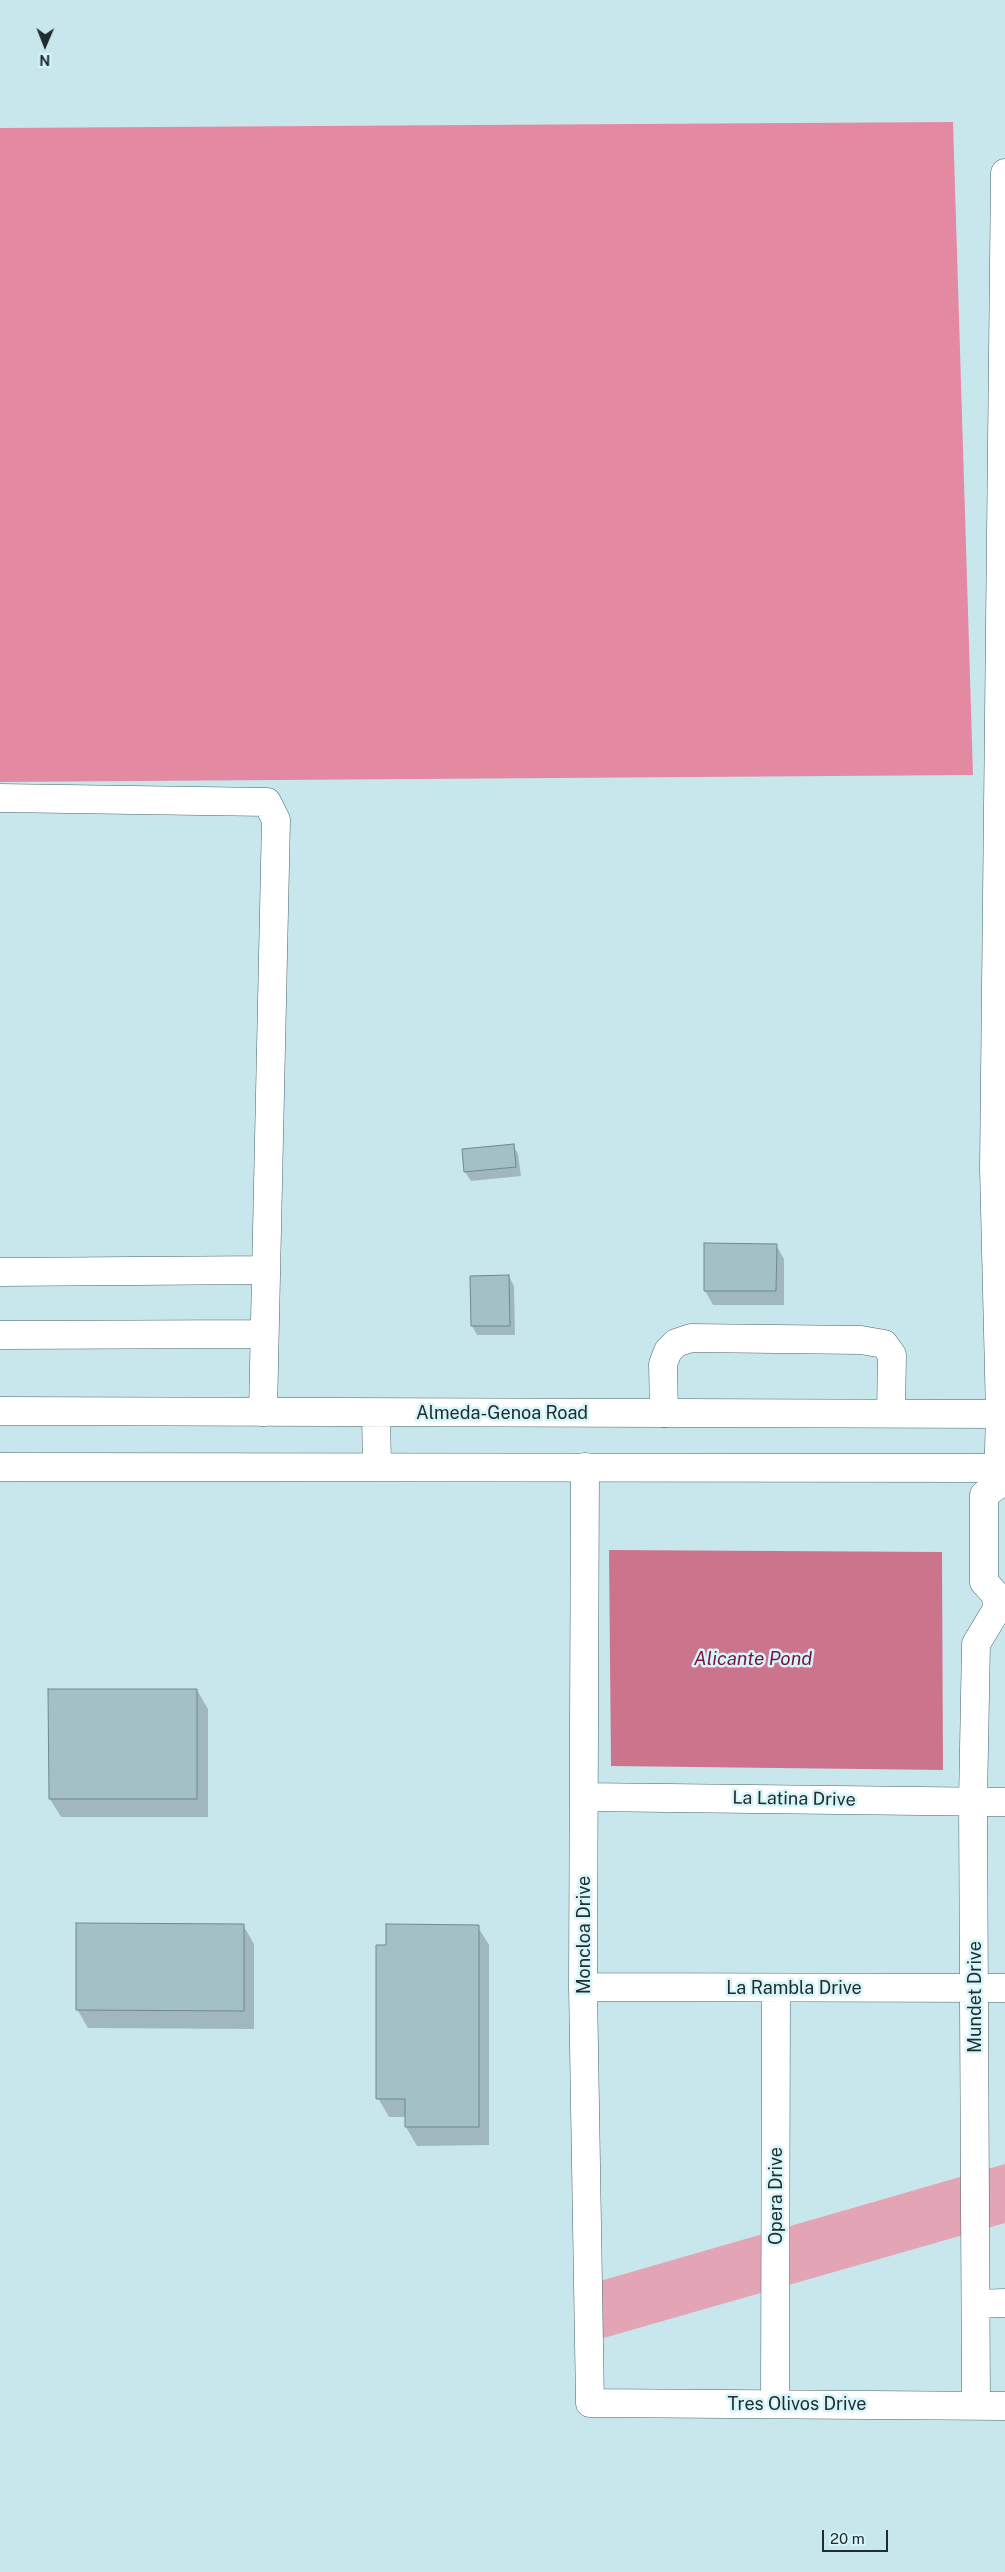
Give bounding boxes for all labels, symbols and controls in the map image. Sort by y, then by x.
north arrow [20,20,70,70]
text: N [39,52,50,68]
street label: Almeda-Genoa Road [416,1402,588,1424]
water label: Alicante Pond [694,1648,812,1670]
street label: La Latina Drive [732,1787,856,1811]
street label: Moncloa Drive [573,1876,595,1994]
street label: Mundet Drive [964,1941,986,2053]
street label: La Rambla Drive [726,1977,862,1999]
street label: Opera Drive [765,2147,787,2245]
street label: Tres Olivos Drive [727,2393,867,2415]
scale bar [825,2520,891,2552]
text: 20 m [830,2530,865,2547]

